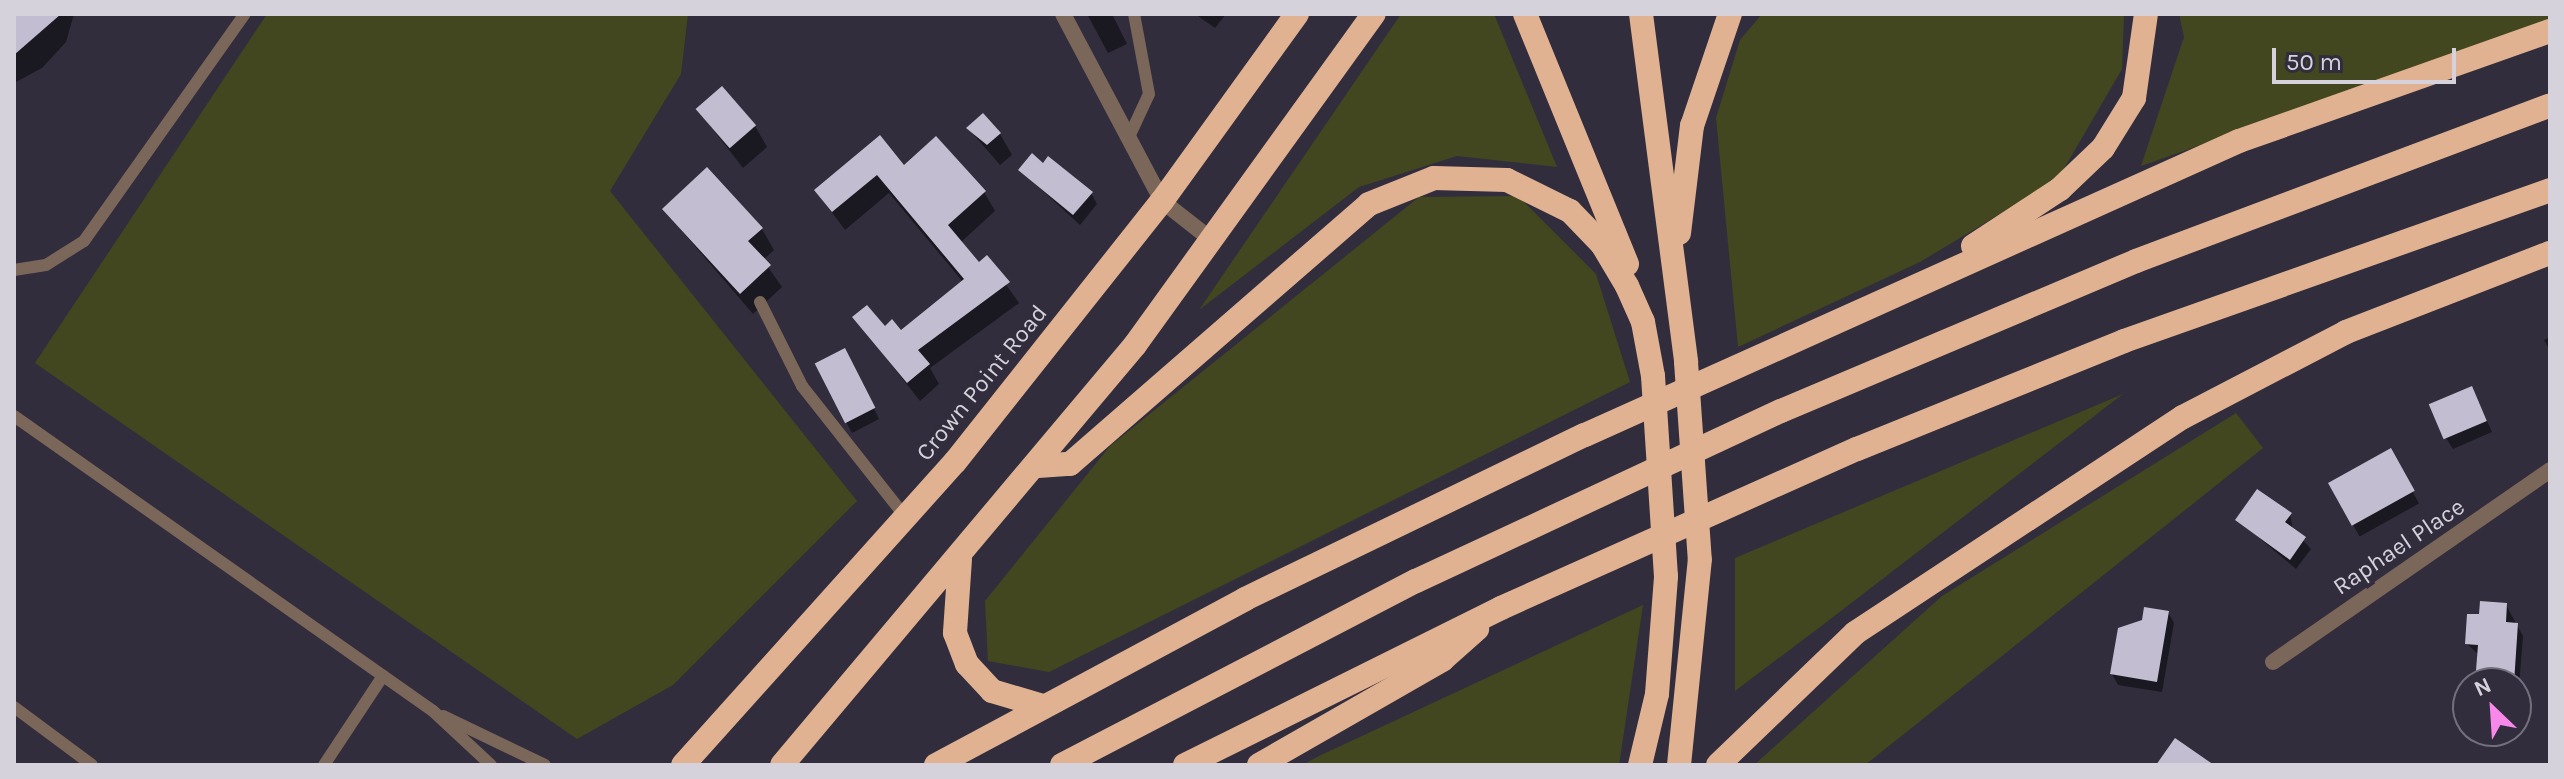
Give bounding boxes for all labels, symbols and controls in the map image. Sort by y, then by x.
scale bar [2276,32,2460,82]
text: 50 m [2286,48,2342,76]
street label: Crown Point Road [910,299,1054,467]
street label: Raphael Place [2328,492,2470,602]
north arrow [2452,667,2532,747]
text: N [2470,672,2495,702]

